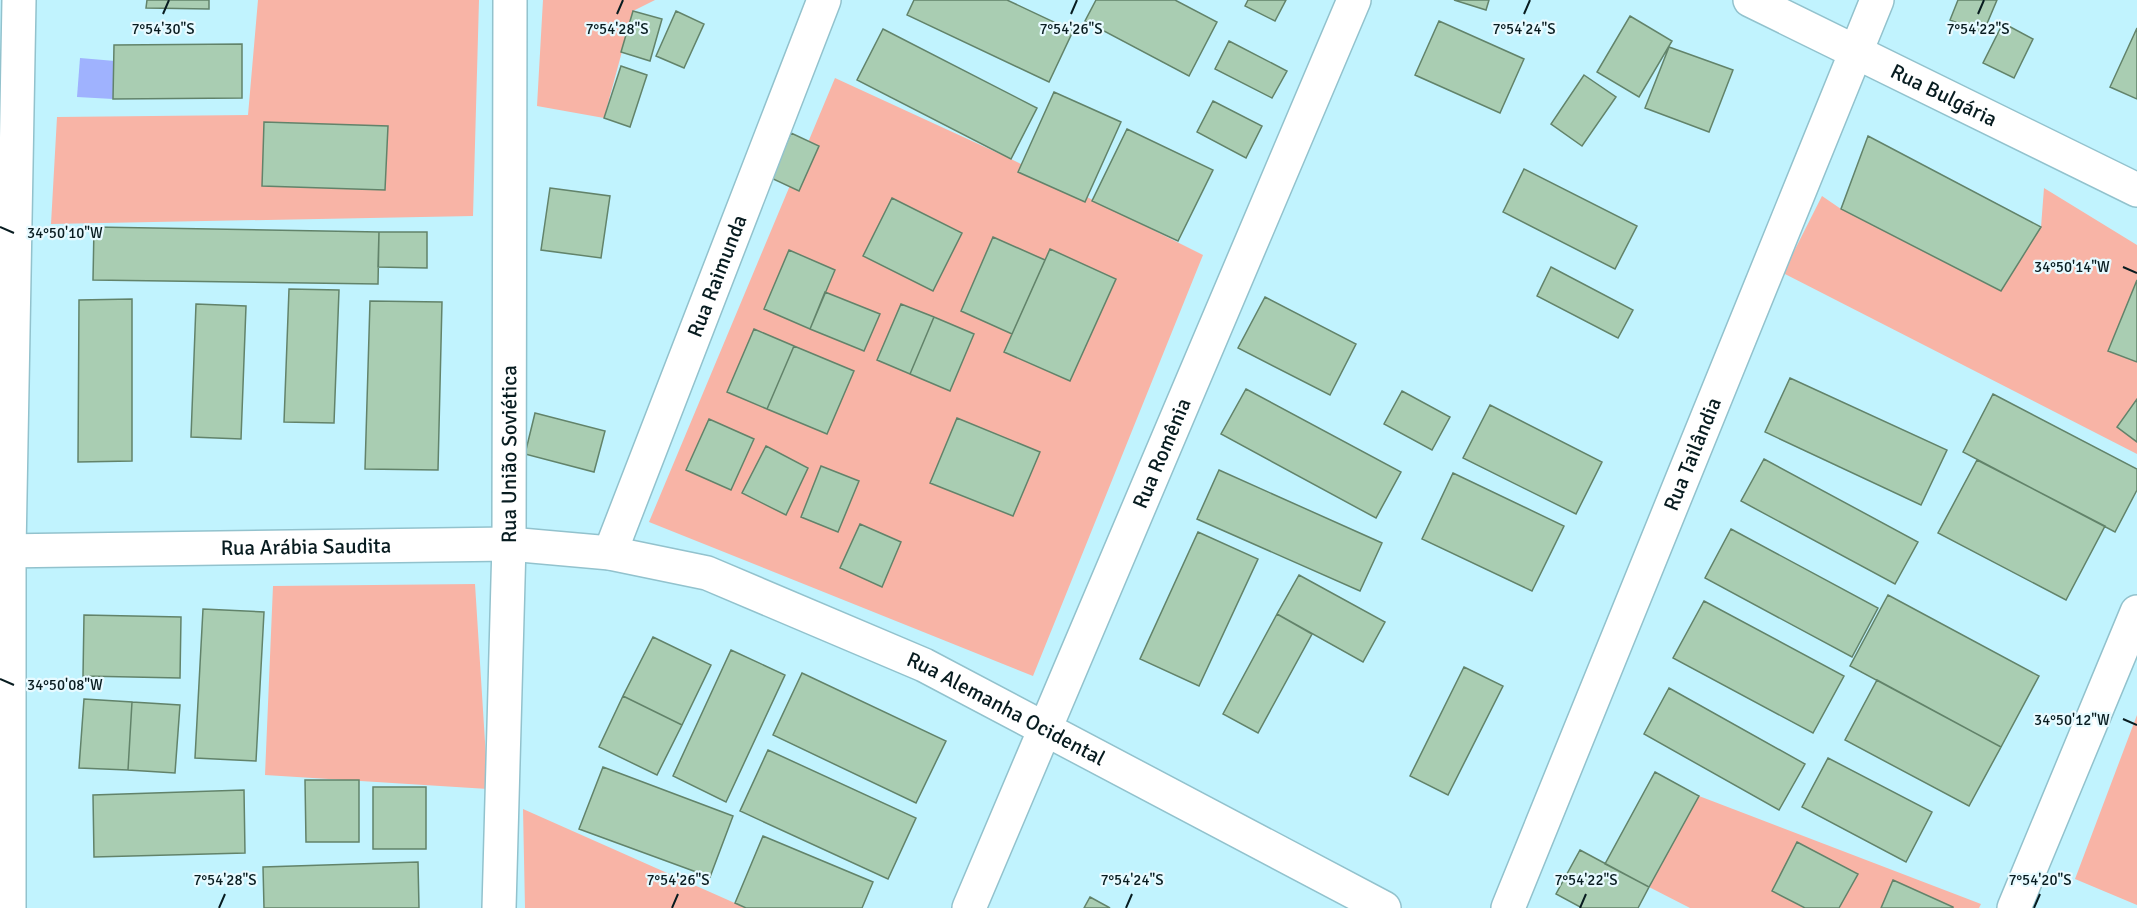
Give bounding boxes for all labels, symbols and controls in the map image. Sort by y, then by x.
text: 7°54'30"S [131,20,195,38]
text: 7°54'28"S [585,20,649,38]
text: 7°54'26"S [1039,20,1103,38]
text: 7°54'24"S [1492,20,1556,38]
text: 7°54'22"S [1946,20,2010,38]
street label: Rua Bulgária [1886,58,2001,132]
street label: Rua Raimunda [682,211,753,341]
text: 34°50'10"W [27,224,103,242]
text: 34°50'14"W [2034,258,2110,276]
street label: Rua União Soviética [496,365,522,543]
street label: Rua Romênia [1127,394,1197,512]
street label: Rua Tailândia [1658,394,1727,514]
street label: Rua Arábia Saudita [221,533,391,561]
street label: Rua Alemanha Ocidental [903,646,1110,771]
text: 34°50'08"W [27,676,103,694]
text: 34°50'12"W [2034,711,2110,729]
text: 7°54'28"S [193,871,257,889]
text: 7°54'26"S [646,871,710,889]
text: 7°54'24"S [1100,871,1164,889]
text: 7°54'22"S [1554,871,1618,889]
text: 7°54'20"S [2008,871,2072,889]

